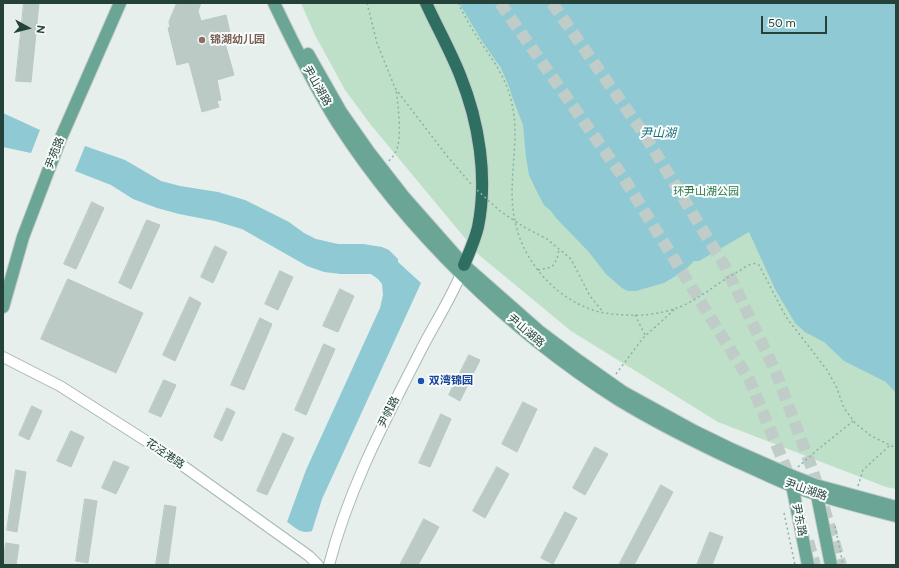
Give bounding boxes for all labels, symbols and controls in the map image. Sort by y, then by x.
north arrow [8,8,48,48]
scale bar [763,8,829,34]
text: 50 m [768,16,796,30]
text: N [33,24,47,35]
place label: 锦湖幼儿园 [210,33,265,47]
marker: 锦湖幼儿园 [197,35,207,45]
street label: 尹山湖路 [300,64,334,108]
water label: 尹山湖 [640,126,676,140]
street label: 尹苑路 [43,135,67,171]
park label: 环尹山湖公园 [673,185,739,199]
street label: 尹山湖路 [505,312,547,350]
place label: 双湾锦园 [429,374,473,388]
marker: 双湾锦园 [416,376,426,386]
street label: 尹帆路 [376,394,402,430]
street label: 花泾港路 [143,436,187,472]
street label: 尹山湖路 [783,477,829,503]
street label: 尹东路 [789,503,809,537]

